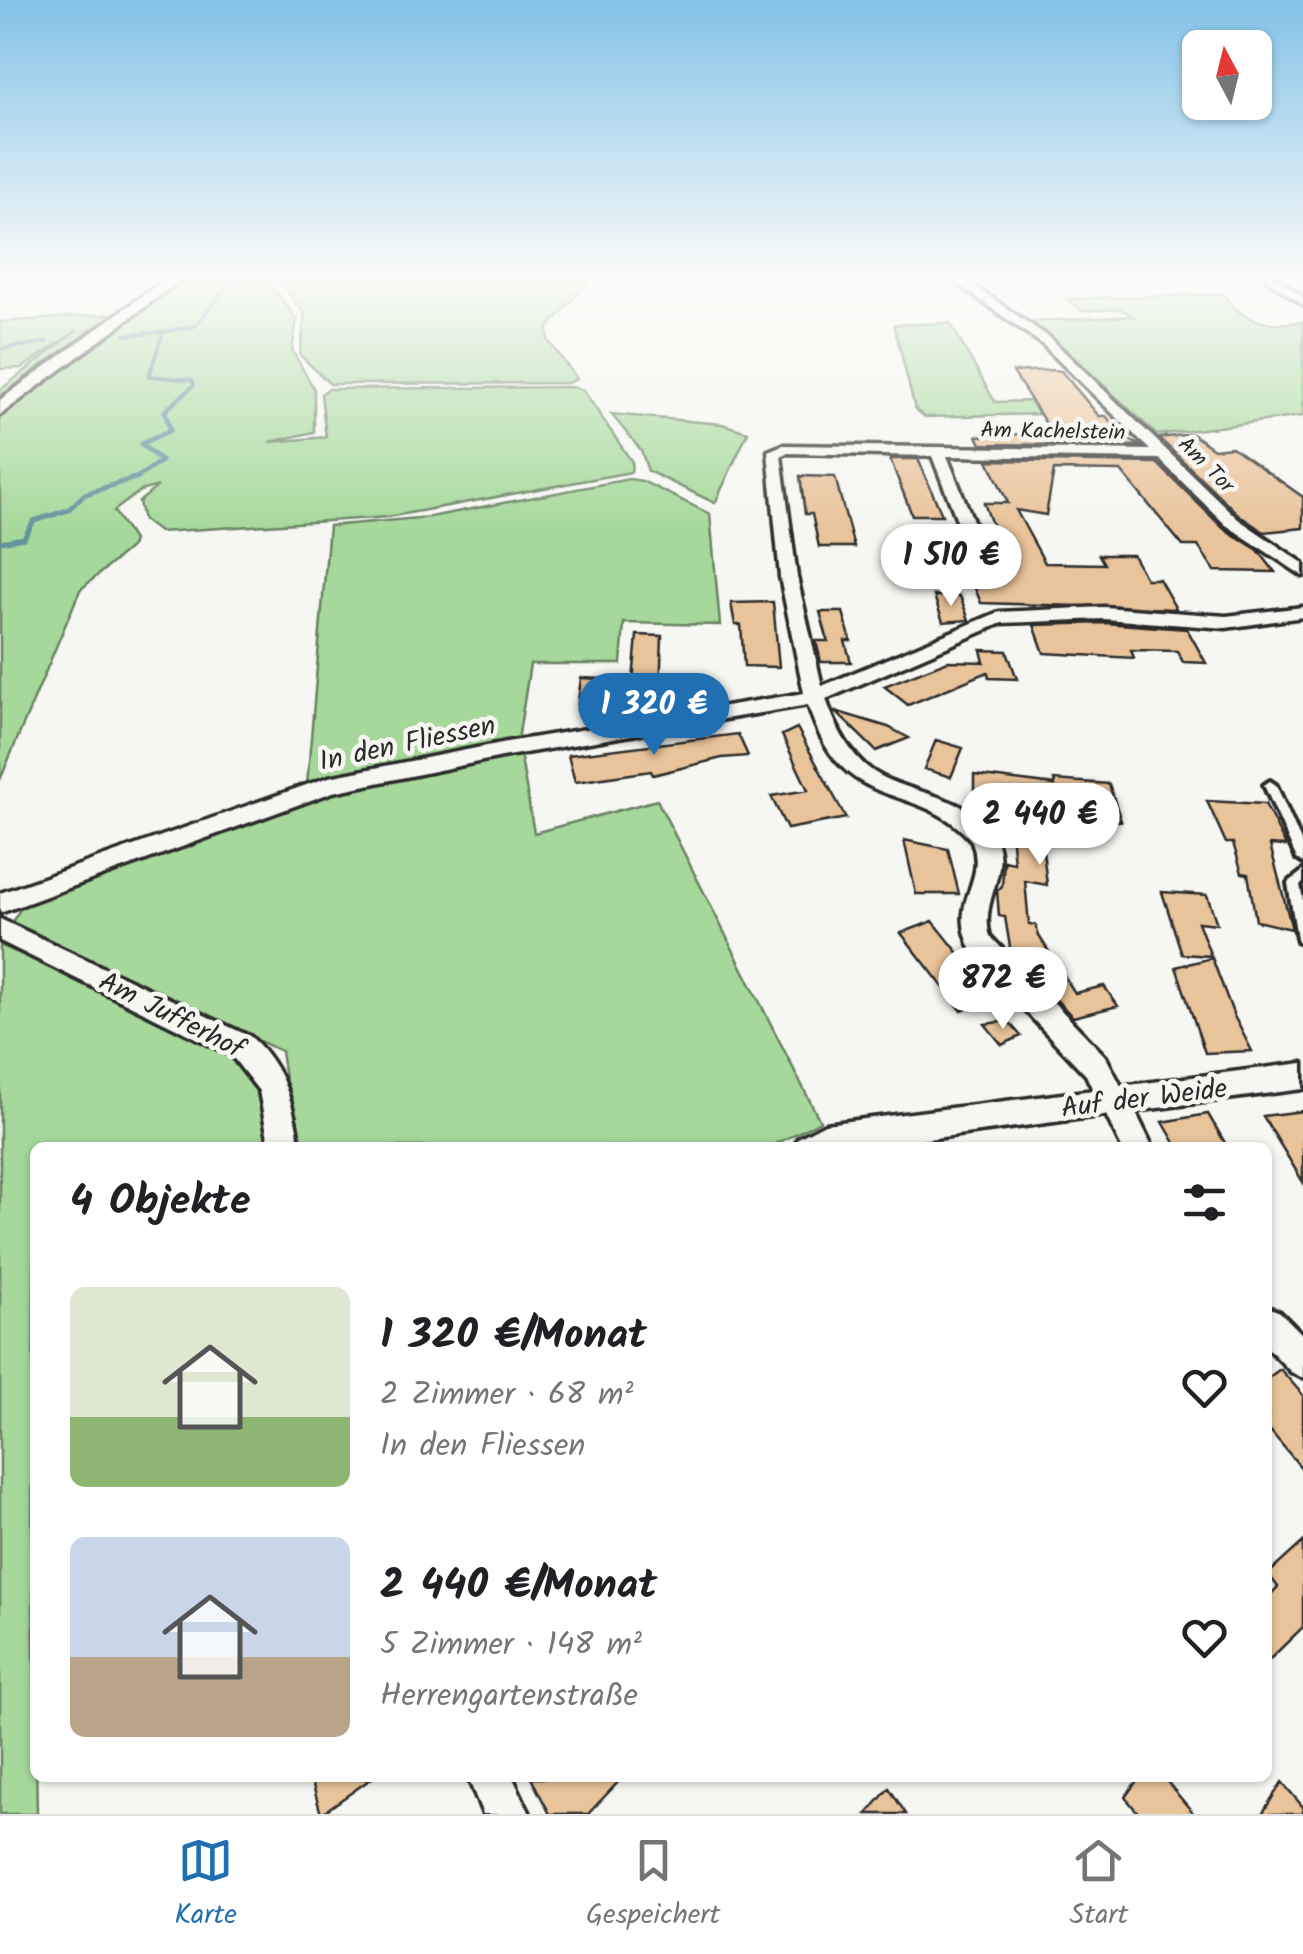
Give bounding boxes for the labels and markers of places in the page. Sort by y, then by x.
pin: 1 510 € [859,524,1043,609]
pin: 1 320 € [562,673,746,758]
pin: 2 440 € [948,783,1132,868]
pin: 872 € [933,947,1073,1032]

